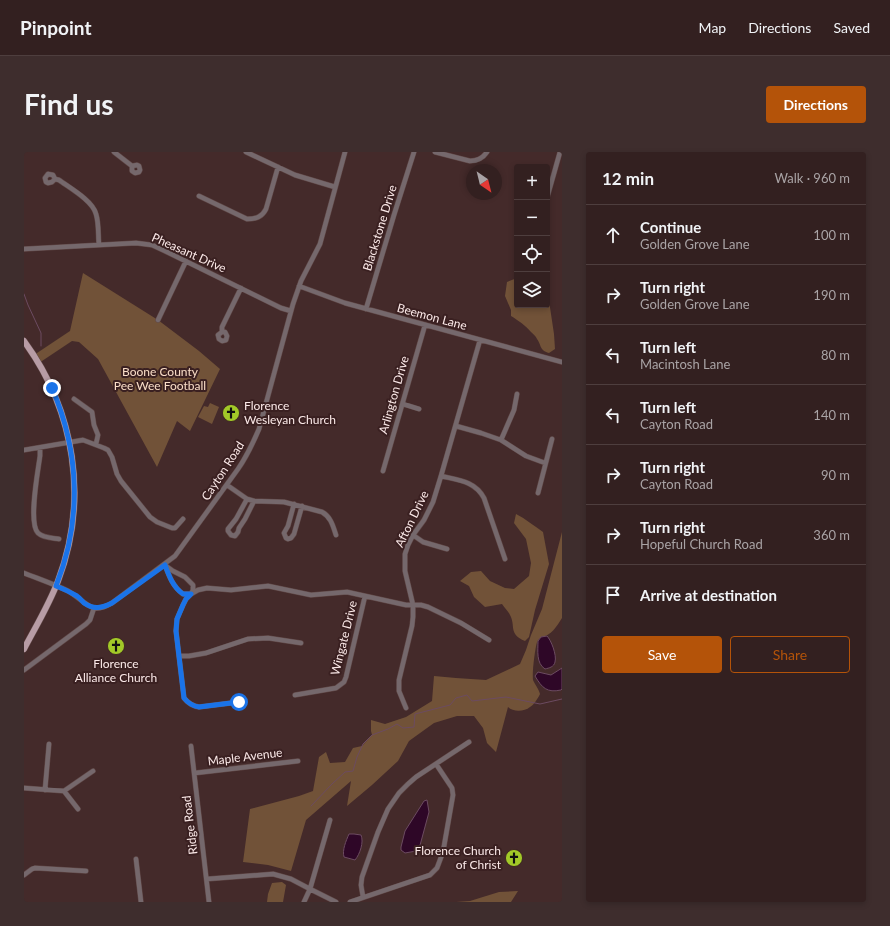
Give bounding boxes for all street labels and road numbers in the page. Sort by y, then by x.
street label: Blackstone Drive [359,183,400,273]
street label: Pheasant Drive [150,229,229,276]
street label: Beemon Lane [395,300,469,333]
street label: Arlington Drive [375,354,412,436]
street label: Cayton Road [198,438,247,503]
street label: Afton Drive [391,488,432,550]
street label: Wingate Drive [327,599,360,677]
street label: Maple Avenue [207,744,283,769]
street label: Ridge Road [178,795,201,855]

